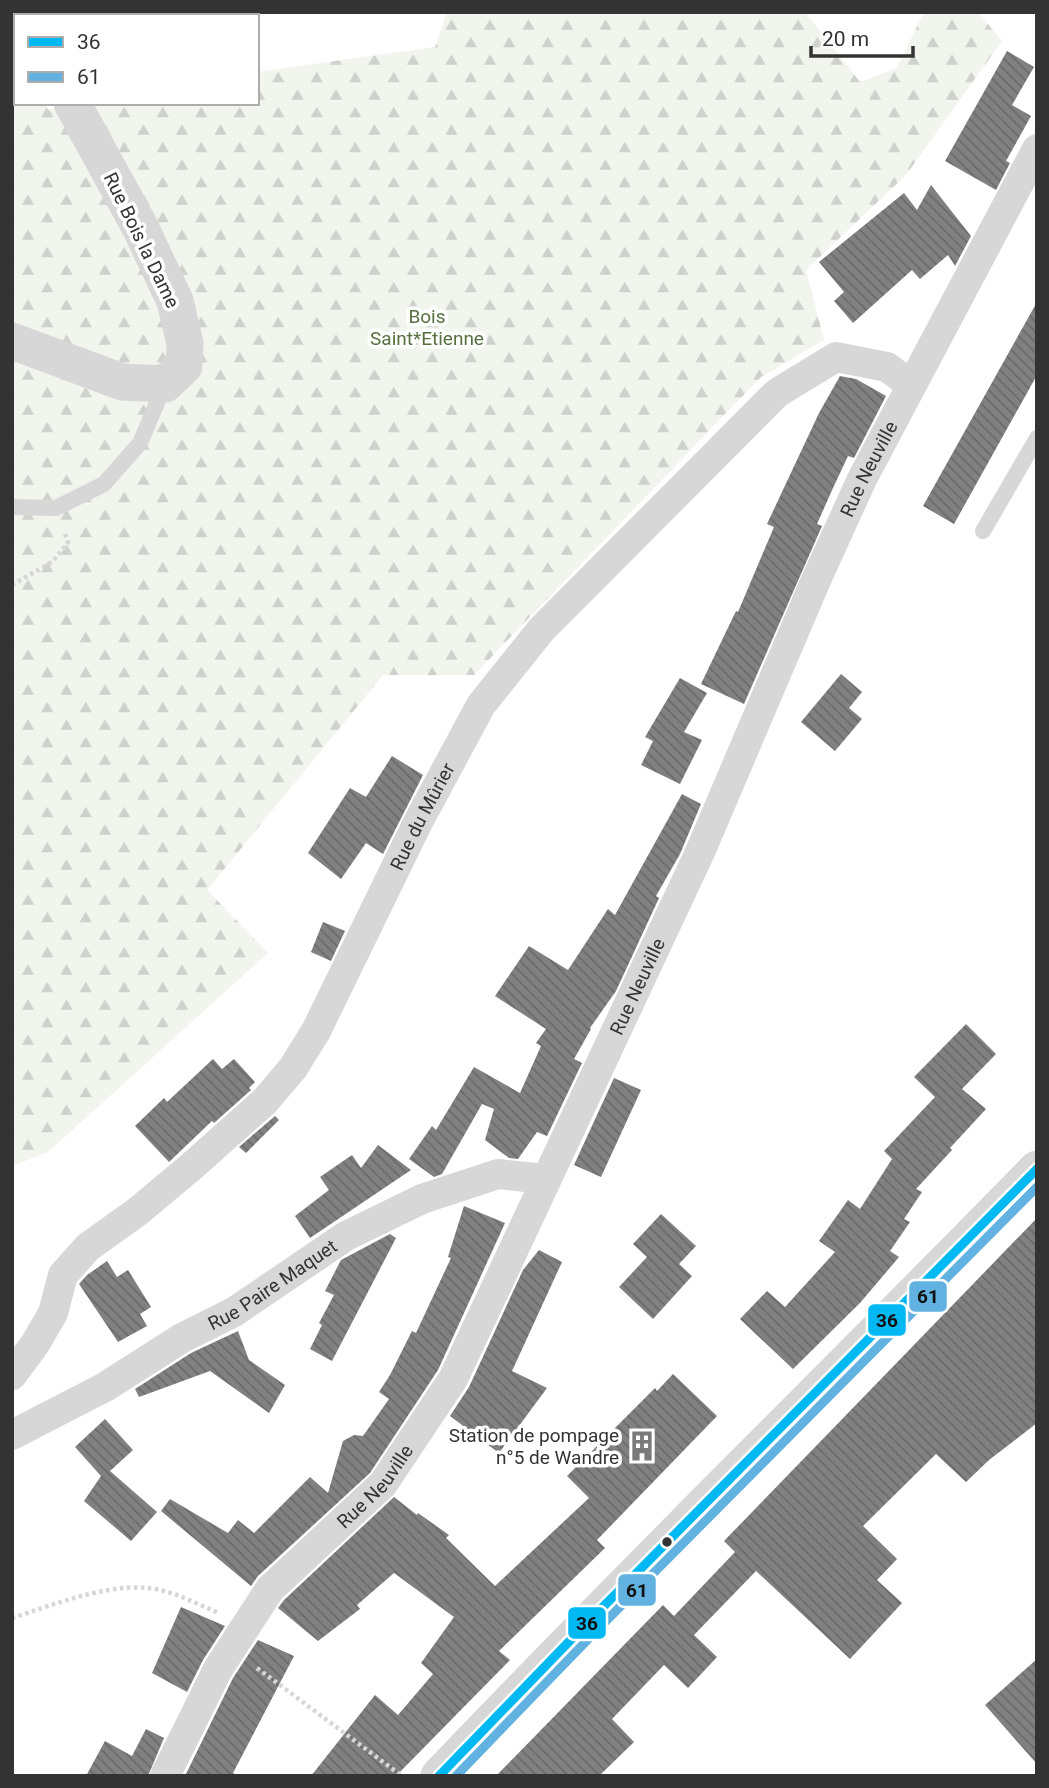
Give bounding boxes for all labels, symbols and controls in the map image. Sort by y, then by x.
legend [14,14,259,105]
scale bar [811,14,912,58]
text: 20 m [822,27,869,51]
text: 36 [77,30,101,54]
text: 61 [77,65,101,89]
street label: Rue Bois la Dame [99,169,184,312]
park label: Bois Saint*Etienne [370,305,484,350]
street label: Rue Neuville [835,417,903,520]
street label: Rue du Mûrier [385,759,460,874]
street label: Rue Neuville [605,934,670,1039]
street label: Rue Paire Maquet [204,1235,341,1335]
line badge: 61 [908,1280,948,1313]
text: 61 [917,1285,939,1308]
line badge: 36 [867,1303,907,1337]
text: 36 [876,1309,898,1332]
place label: Station de pompage n°5 de Wandre [449,1424,619,1469]
building icon: Station de pompage n°5 de Wandre [625,1429,659,1463]
street label: Rue Neuville [332,1440,418,1533]
unlabelled marker [660,1535,674,1549]
line badge: 61 [617,1573,657,1607]
text: 61 [626,1579,648,1602]
line badge: 36 [567,1606,607,1640]
text: 36 [576,1612,598,1635]

